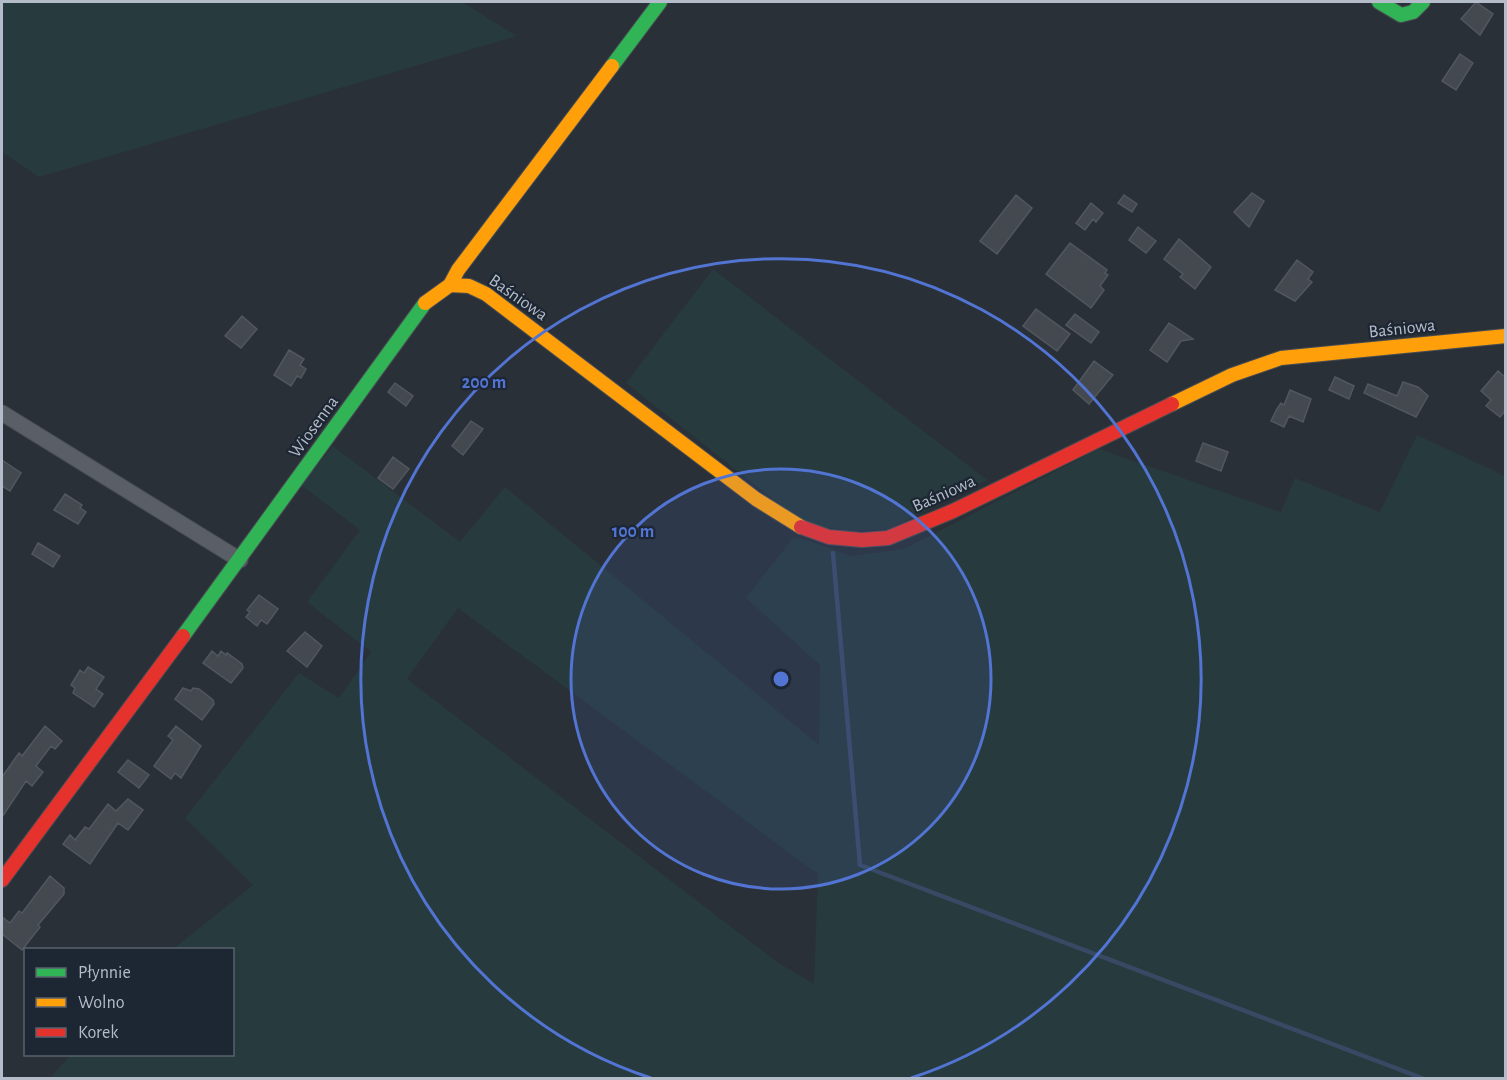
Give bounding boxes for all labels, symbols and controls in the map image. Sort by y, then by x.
street label: Baśniowa [485,271,551,325]
street label: Baśniowa [1368,317,1436,341]
text: 200 m [462,374,506,392]
street label: Wiosenna [286,393,342,461]
street label: Baśniowa [910,472,978,516]
text: 100 m [612,523,654,541]
centre of rings [771,669,791,689]
legend [24,948,234,1056]
text: Płynnie [78,964,131,982]
text: Wolno [78,994,125,1012]
text: Korek [78,1024,119,1042]

